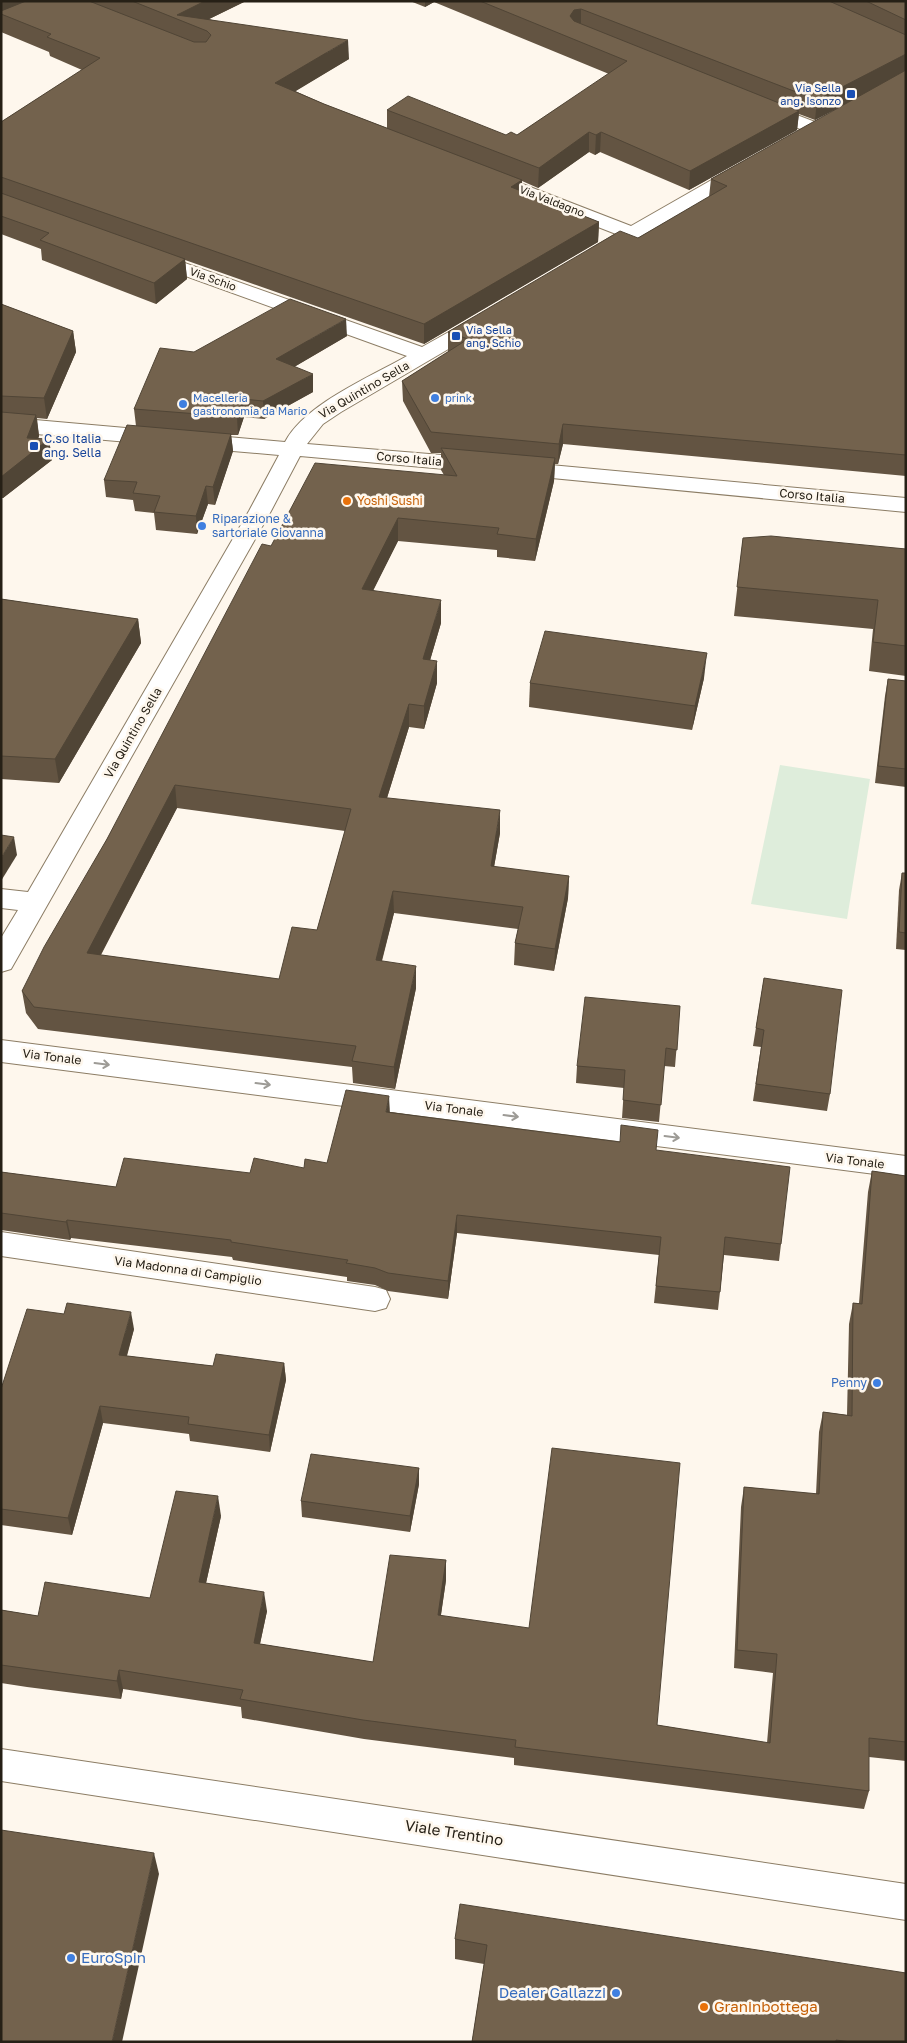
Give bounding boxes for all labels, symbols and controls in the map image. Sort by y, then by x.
place label: Via Sella ang. Isonzo [780,81,841,107]
marker: Via Sella ang. Isonzo [845,88,857,100]
street label: Via Valdagno [518,182,587,219]
street label: Via Schio [188,264,239,293]
place label: Via Sella ang. Schio [466,323,522,349]
marker: Via Sella ang. Schio [450,330,462,342]
street label: Via Quintino Sella [316,357,412,422]
place label: Macelleria gastronomia da Mario [193,391,308,417]
place label: prink [445,391,472,404]
marker: prink [429,392,441,404]
marker: Macelleria gastronomia da Mario [177,398,189,410]
place label: C.so Italia ang. Sella [44,431,101,460]
marker: C.so Italia ang. Sella [28,440,40,452]
street label: Corso Italia [376,448,442,469]
street label: Corso Italia [779,485,845,506]
place label: Yoshi Sushi [357,493,423,508]
marker: Yoshi Sushi [341,495,353,507]
place label: Riparazione & sartoriale Giovanna [212,511,324,540]
marker: Riparazione & sartoriale Giovanna [196,520,208,532]
street label: Via Quintino Sella [100,685,165,781]
street label: Via Tonale [22,1045,83,1068]
one-way arrow [93,1059,109,1069]
one-way arrow [255,1079,271,1089]
street label: Via Tonale [424,1097,485,1120]
one-way arrow [502,1111,518,1121]
one-way arrow [664,1132,680,1142]
street label: Via Tonale [825,1149,886,1172]
street label: Via Madonna di Campiglio [113,1253,263,1288]
place label: Penny [831,1375,867,1390]
marker: Penny [871,1377,883,1389]
street label: Viale Trentino [404,1815,505,1849]
place label: EuroSpin [81,1948,146,1966]
marker: EuroSpin [65,1952,77,1964]
place label: Dealer Gallazzi [499,1983,606,2001]
marker: Dealer Gallazzi [610,1987,622,1999]
place label: Graninbottega [714,1997,818,2015]
marker: Graninbottega [698,2001,710,2013]

